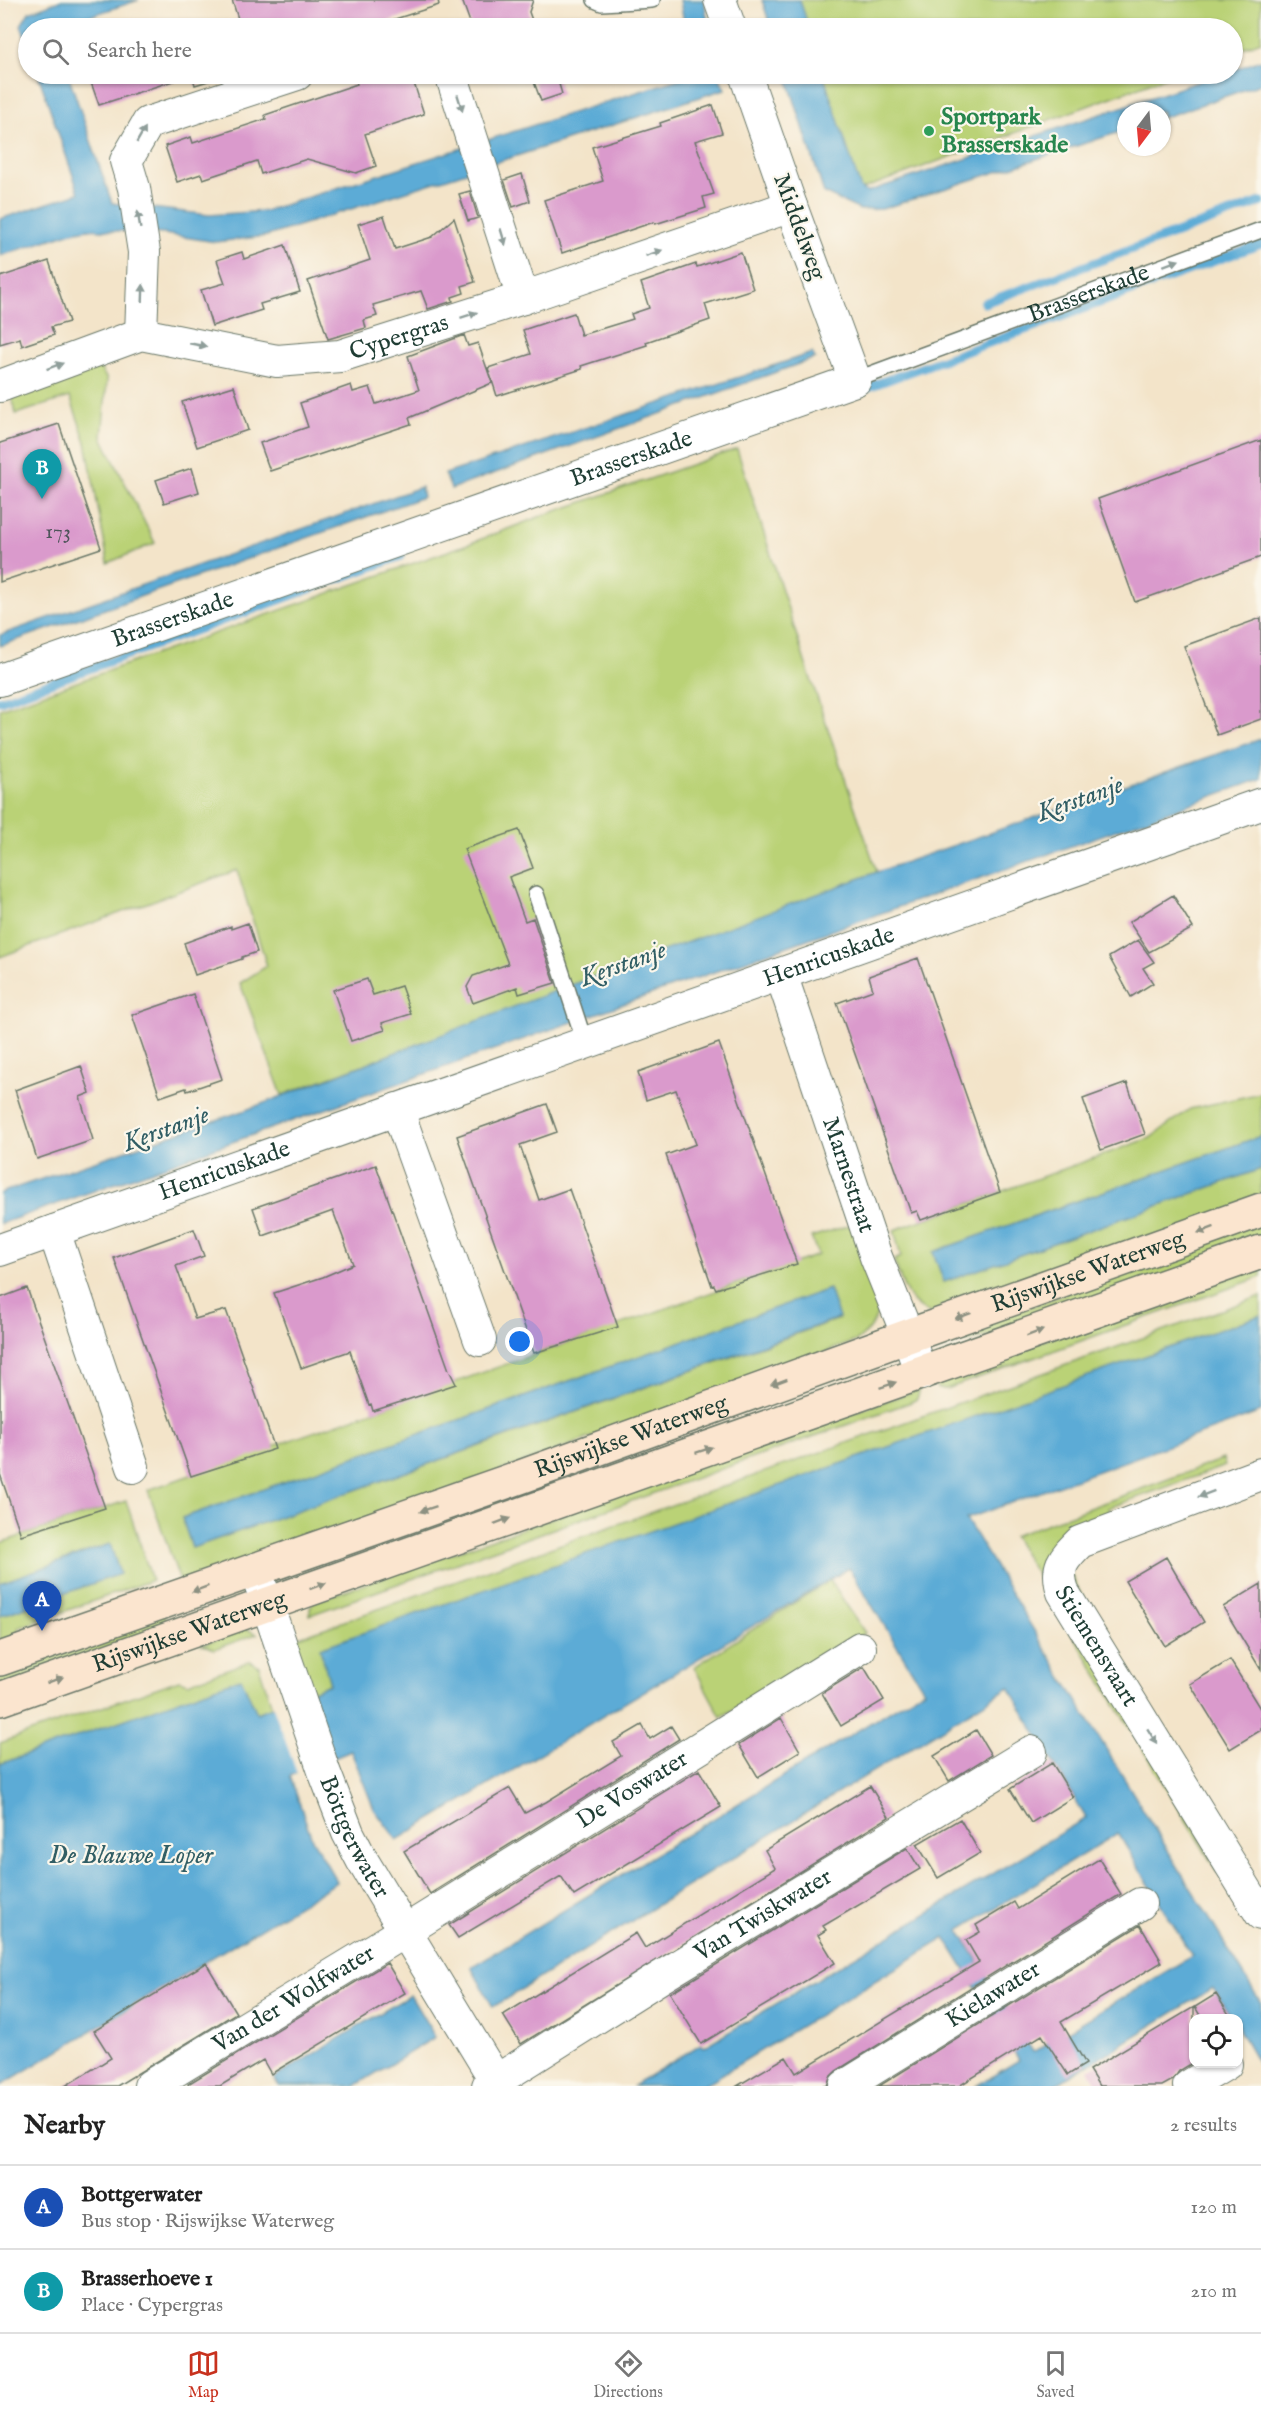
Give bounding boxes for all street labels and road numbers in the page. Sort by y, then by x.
street label: Middelweg [765,169,833,286]
street label: Brasserskade [1024,257,1154,330]
street label: Cypergras [345,307,452,368]
street label: Brasserskade [566,423,696,494]
street label: Brasserskade [108,584,238,655]
street label: Henricuskade [759,919,899,994]
street label: Marnestraat [815,1113,882,1237]
street label: Henricuskade [154,1133,294,1208]
street label: Rijswijkse Waterweg [987,1223,1190,1321]
street label: Rijswijkse Waterweg [530,1387,733,1486]
street label: Stiemensvaart [1047,1580,1145,1713]
street label: Rijswijkse Waterweg [88,1583,291,1680]
street label: De Voswater [571,1743,694,1836]
street label: Böttgerwater [312,1771,397,1904]
street label: Van Twiskwater [688,1861,838,1969]
street label: Van der Wolfwater [206,1937,381,2060]
street label: Kielawater [940,1954,1046,2036]

